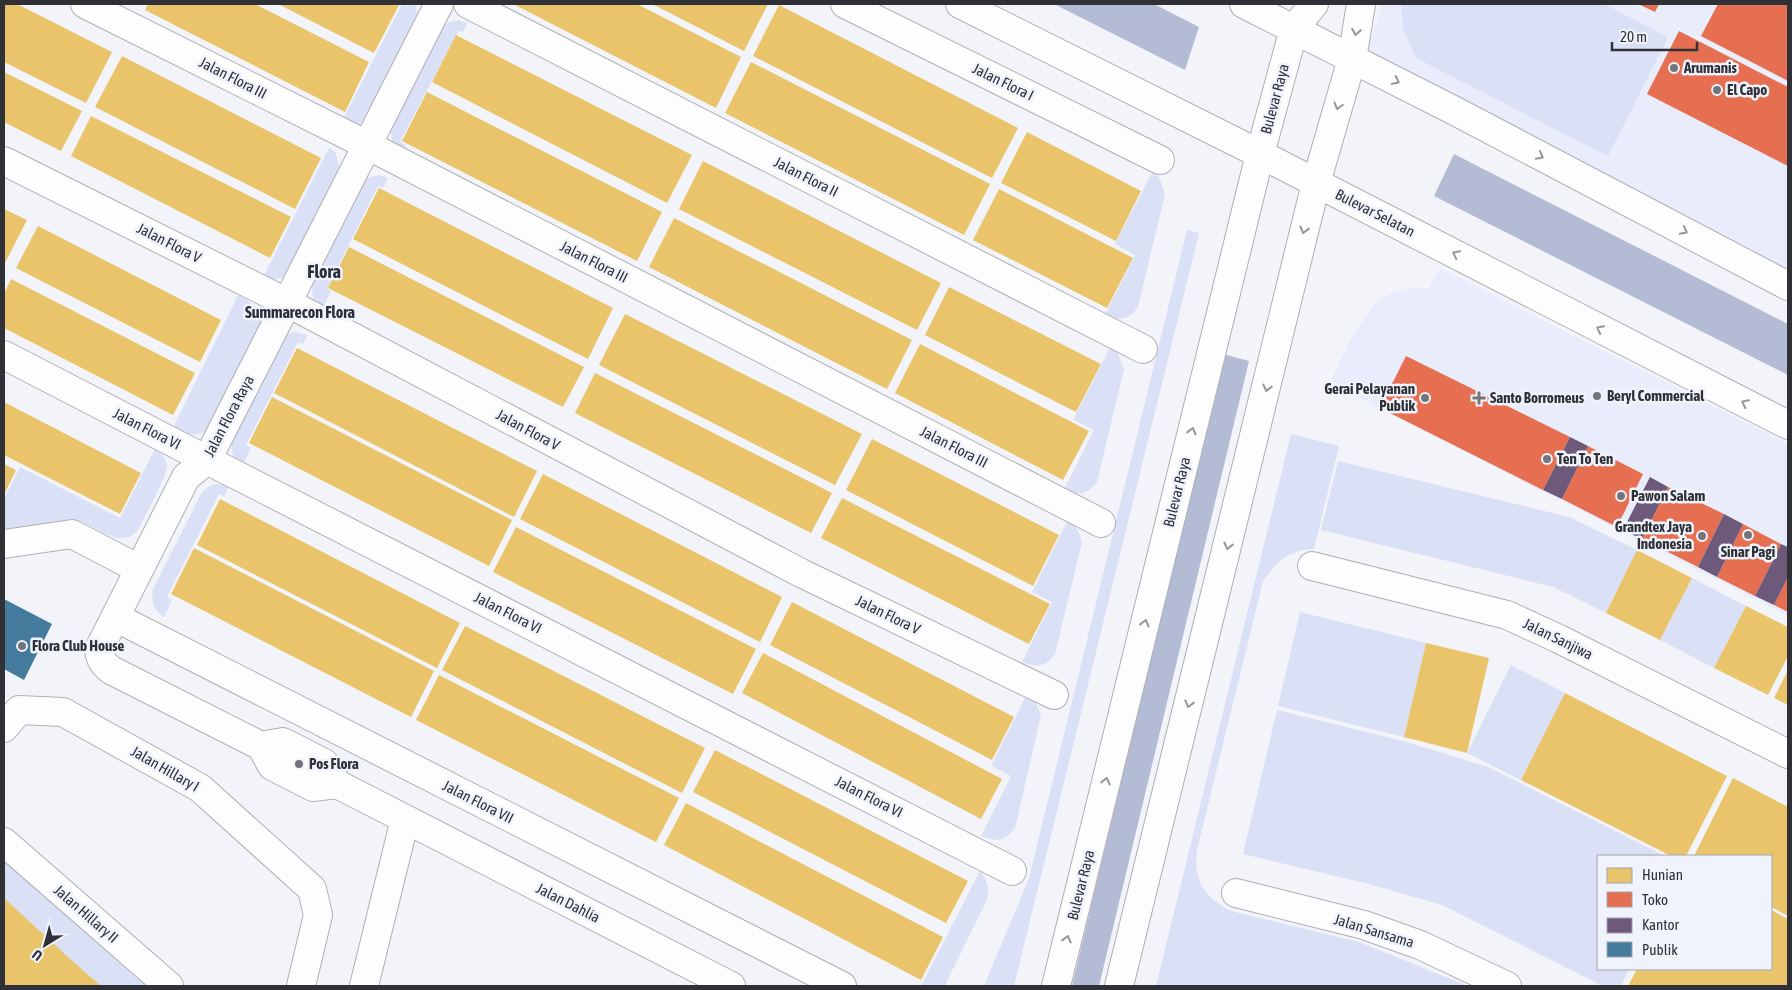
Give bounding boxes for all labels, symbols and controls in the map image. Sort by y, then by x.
scale bar [1612,20,1697,52]
one-way arrow [1352,27,1362,36]
text: 20 m [1620,28,1647,45]
street label: Jalan Flora III [197,53,270,102]
street label: Jalan Flora I [970,59,1037,104]
place label: Arumanis [1683,59,1738,76]
street label: Bulevar Raya [1257,62,1292,136]
marker: Arumanis [1668,62,1680,74]
one-way arrow [1390,75,1399,85]
place label: El Capo [1727,81,1767,98]
marker: El Capo [1711,84,1723,96]
one-way arrow [1334,102,1344,110]
one-way arrow [1535,150,1544,160]
street label: Jalan Flora II [771,153,841,200]
street label: Bulevar Selatan [1333,185,1418,240]
street label: Jalan Flora V [134,219,205,266]
one-way arrow [1679,225,1688,235]
one-way arrow [1299,226,1310,235]
street label: Jalan Flora III [558,237,631,286]
one-way arrow [1452,250,1461,260]
district label: Flora [307,261,341,282]
district label: Summarecon Flora [245,303,355,321]
one-way arrow [1597,325,1606,335]
street label: Jalan Flora Raya [200,372,257,459]
place label: Gerai Pelayanan Publik [1324,380,1415,414]
one-way arrow [1262,384,1273,393]
place label: Beryl Commercial [1607,387,1705,404]
place label: Santo Borromeus [1490,389,1585,406]
marker: Beryl Commercial [1591,390,1603,402]
marker: Santo Borromeus [1472,391,1486,405]
marker: Gerai Pelayanan Publik [1419,392,1431,404]
one-way arrow [1741,399,1750,409]
street label: Jalan Flora VI [111,404,184,453]
street label: Jalan Flora V [494,406,563,454]
street label: Jalan Flora III [918,422,991,471]
one-way arrow [1186,427,1197,436]
place label: Ten To Ten [1557,450,1613,467]
marker: Ten To Ten [1541,453,1553,465]
street label: Bulevar Raya [1160,455,1193,529]
place label: Pawon Salam [1631,487,1705,504]
marker: Pawon Salam [1615,490,1627,502]
place label: Grandtex Jaya Indonesia [1615,518,1692,552]
marker: Sinar Pagi [1742,529,1754,541]
marker: Grandtex Jaya Indonesia [1696,530,1708,542]
one-way arrow [1223,542,1234,551]
place label: Sinar Pagi [1721,543,1775,560]
street label: Jalan Flora VI [472,588,545,637]
street label: Jalan Flora V [853,592,924,638]
street label: Jalan Sanjiwa [1521,614,1596,663]
one-way arrow [1139,619,1150,628]
place label: Flora Club House [32,637,125,654]
marker: Flora Club House [16,640,28,652]
one-way arrow [1184,699,1195,708]
street label: Jalan Hillary I [128,742,202,795]
place label: Pos Flora [309,755,359,772]
marker: Pos Flora [293,758,305,770]
street label: Jalan Flora VI [833,772,906,821]
street label: Jalan Flora VII [440,776,516,827]
one-way arrow [1100,777,1111,786]
street label: Bulevar Raya [1064,848,1097,922]
legend [1597,855,1772,970]
text: Hunian [1642,866,1683,883]
street label: Jalan Dahlia [534,879,603,926]
street label: Jalan Hillary II [51,881,122,946]
text: Toko [1642,891,1668,908]
street label: Jalan Sansama [1332,910,1416,951]
text: Kantor [1642,916,1680,933]
north arrow [20,920,70,970]
one-way arrow [1061,934,1072,943]
text: Publik [1642,941,1678,958]
text: U [29,947,45,964]

